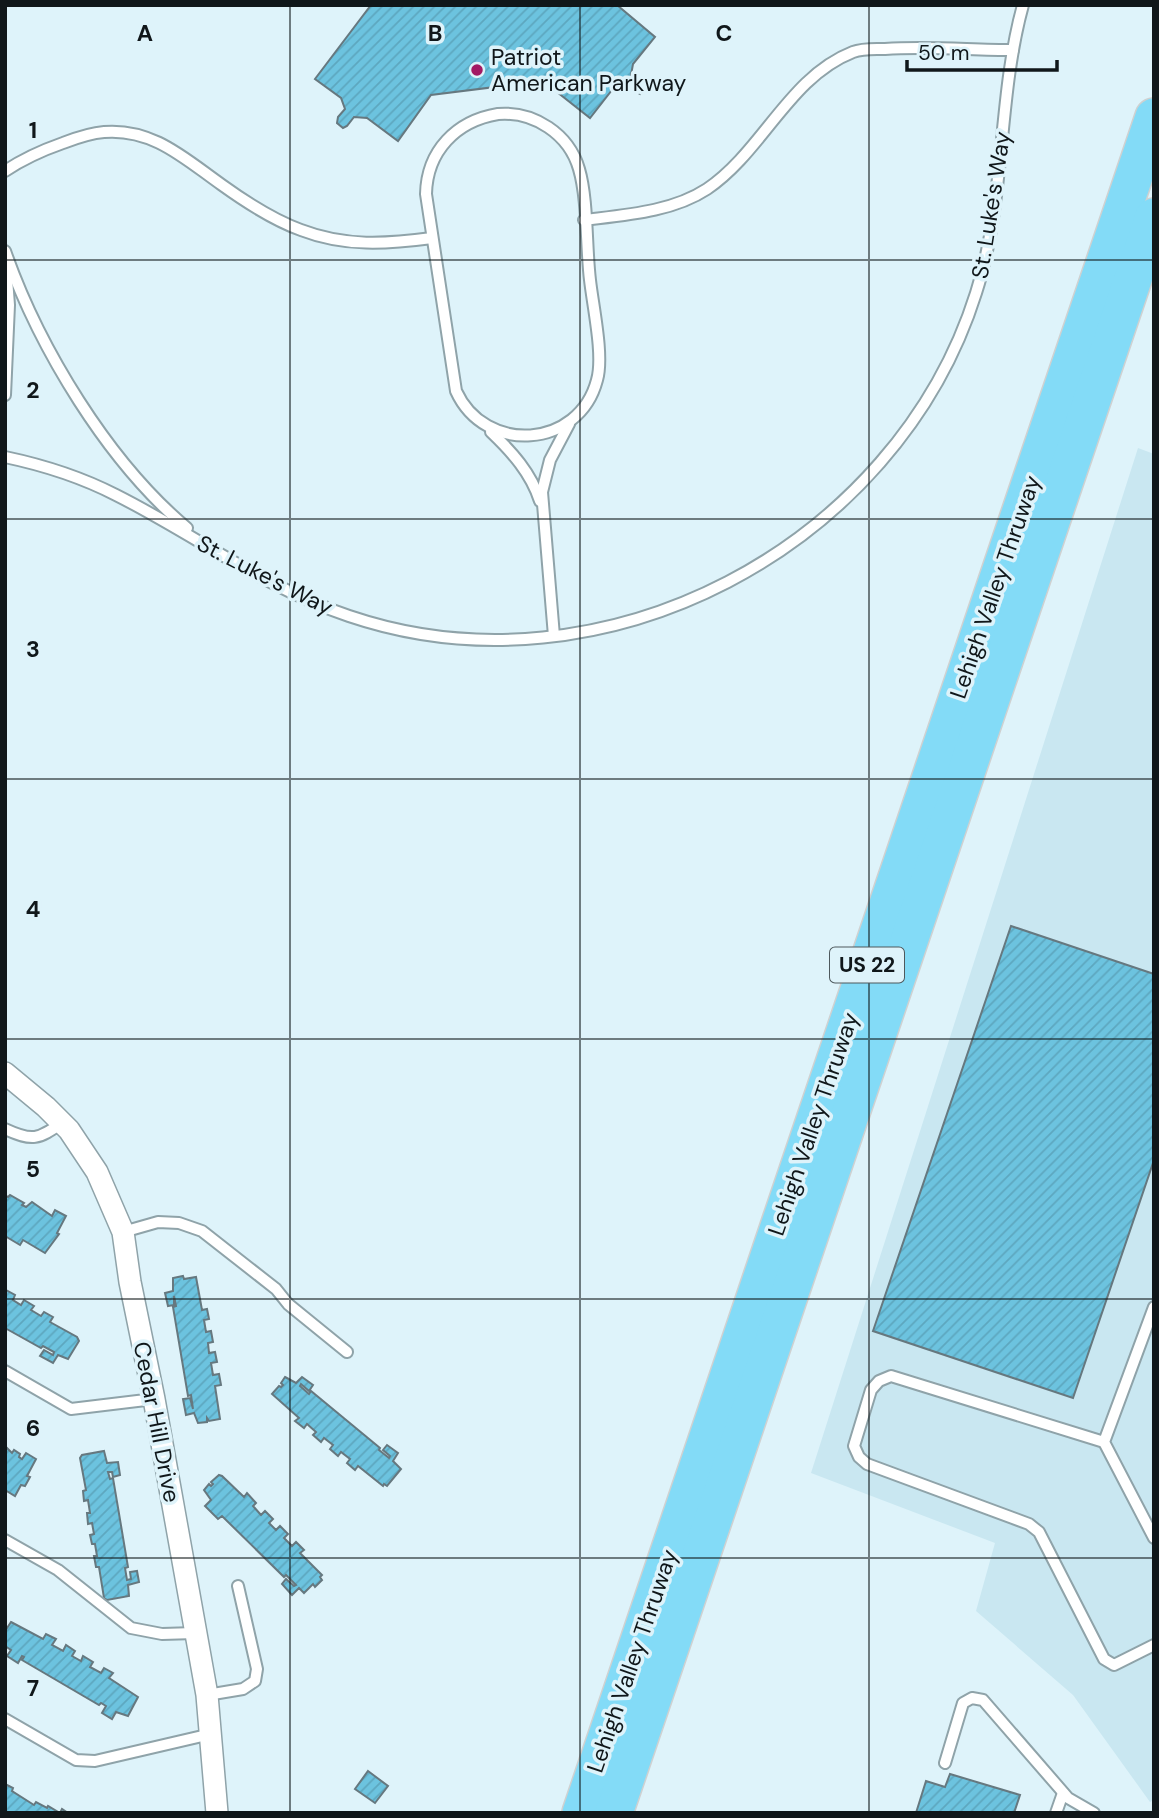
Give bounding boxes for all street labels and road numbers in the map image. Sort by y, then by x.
street label: St. Luke's Way [965,129,1017,281]
street label: Lehigh Valley Thruway [943,471,1047,702]
street label: St. Luke's Way [192,528,338,622]
road number: US 22 [830,948,904,982]
street label: Lehigh Valley Thruway [761,1008,865,1239]
street label: Cedar Hill Drive [127,1339,187,1505]
street label: Lehigh Valley Thruway [580,1545,684,1776]

